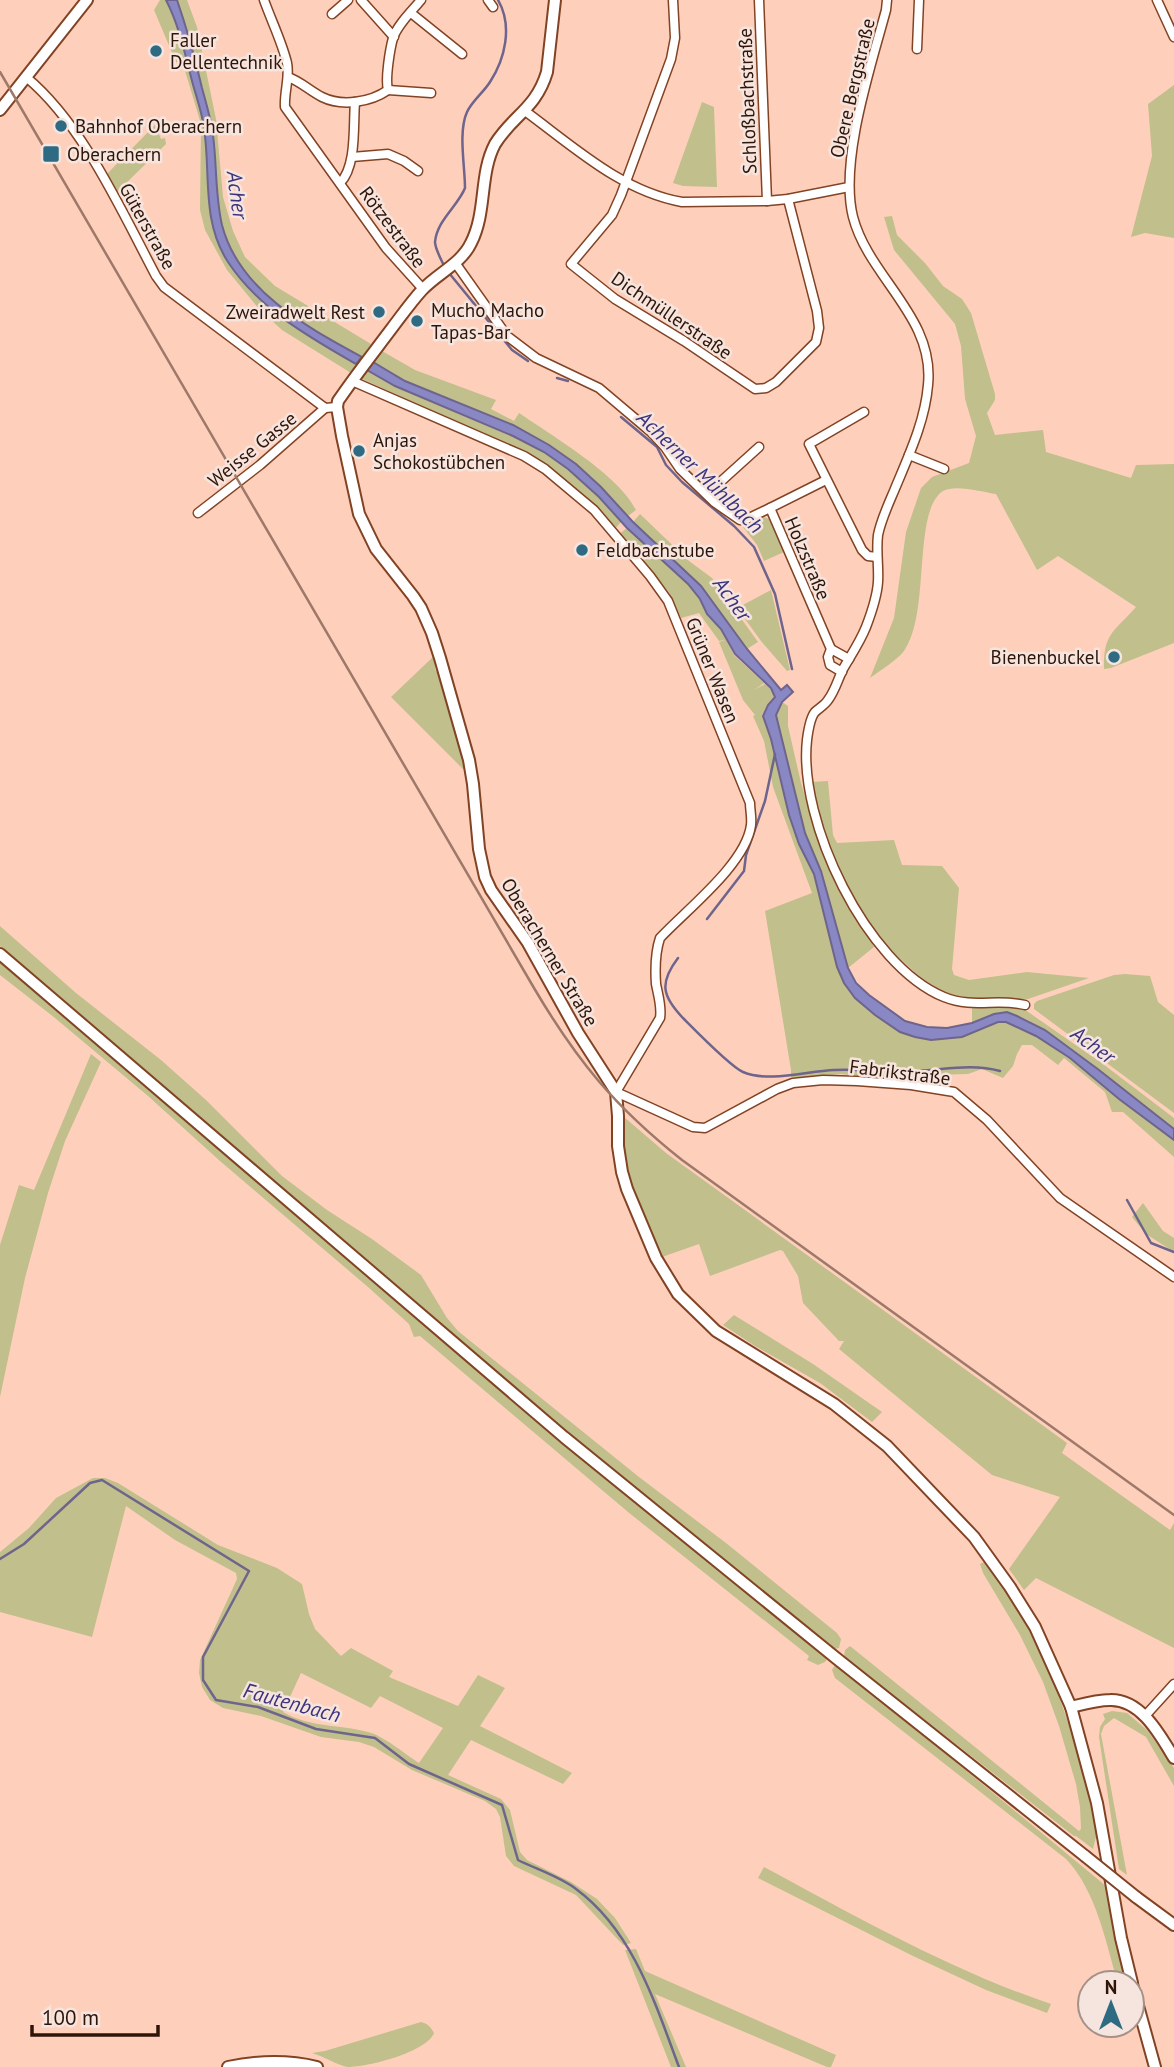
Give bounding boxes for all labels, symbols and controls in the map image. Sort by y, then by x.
street label: Obere Bergstraße [824,16,880,160]
place label: Faller Dellentechnik [170,28,282,74]
street label: Schloßbachstraße [732,28,762,174]
marker: Faller Dellentechnik [148,43,164,59]
place label: Bahnhof Oberachern [75,114,242,138]
marker: Bahnhof Oberachern [53,118,69,134]
place label: Oberachern [67,142,161,166]
marker: Oberachern [41,144,61,164]
water label: Acher [221,168,255,223]
street label: Güterstraße [114,178,182,274]
street label: Rötzestraße [355,181,431,273]
street label: Dichmüllerstraße [607,266,737,364]
place label: Mucho Macho Tapas-Bar [431,298,544,344]
place label: Zweiradwelt Rest [226,300,366,324]
marker: Zweiradwelt Rest [371,304,387,320]
marker: Mucho Macho Tapas-Bar [409,313,425,329]
water label: Acherner Mühlbach [631,404,769,539]
street label: Weisse Gasse [203,406,301,492]
place label: Anjas Schokostübchen [373,428,505,474]
marker: Anjas Schokostübchen [351,443,367,459]
street label: Holzstraße [780,513,836,603]
place label: Feldbachstube [596,538,714,562]
marker: Feldbachstube [574,542,590,558]
water label: Acher [707,570,759,628]
street label: Grüner Wasen [681,614,745,726]
place label: Bienenbuckel [991,645,1100,669]
marker: Bienenbuckel [1106,649,1122,665]
street label: Oberacherner Straße [496,873,604,1031]
water label: Acher [1065,1019,1122,1071]
street label: Fabrikstraße [848,1054,952,1090]
water label: Fautenbach [241,1677,344,1728]
north arrow [1076,1969,1146,2039]
text: N [1105,1975,1117,1999]
scale bar [32,1994,158,2038]
text: 100 m [42,2004,99,2031]

